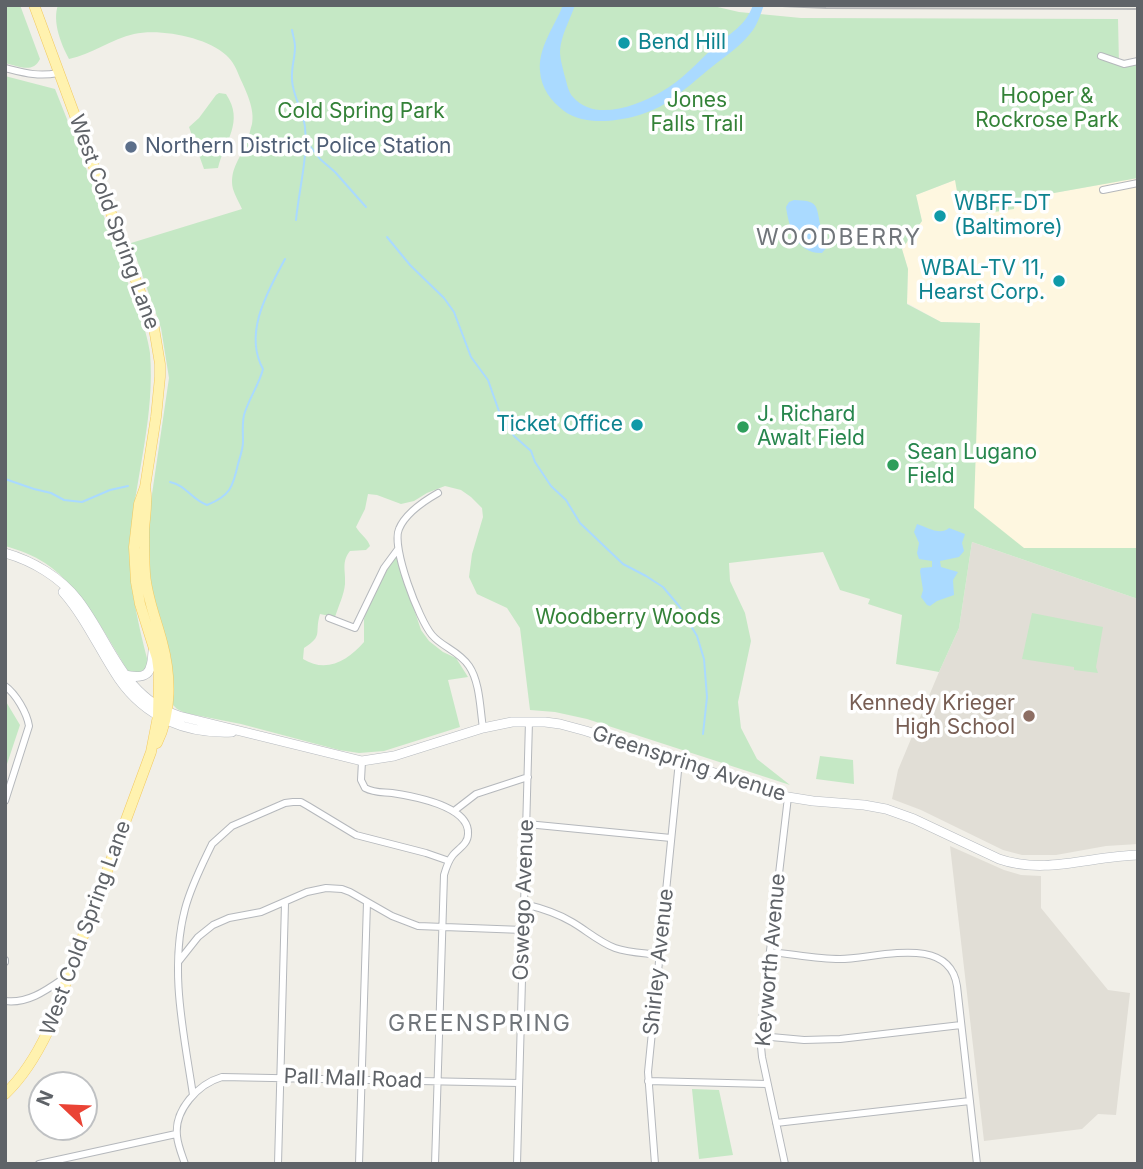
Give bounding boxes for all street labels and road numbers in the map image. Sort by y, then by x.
street label: West Cold Spring Lane [63,111,165,333]
street label: Greenspring Avenue [589,721,789,807]
street label: West Cold Spring Lane [35,817,137,1039]
street label: Oswego Avenue [509,819,539,981]
street label: Keyworth Avenue [751,872,791,1048]
street label: Shirley Avenue [639,887,679,1037]
street label: Pall Mall Road [283,1064,423,1094]

